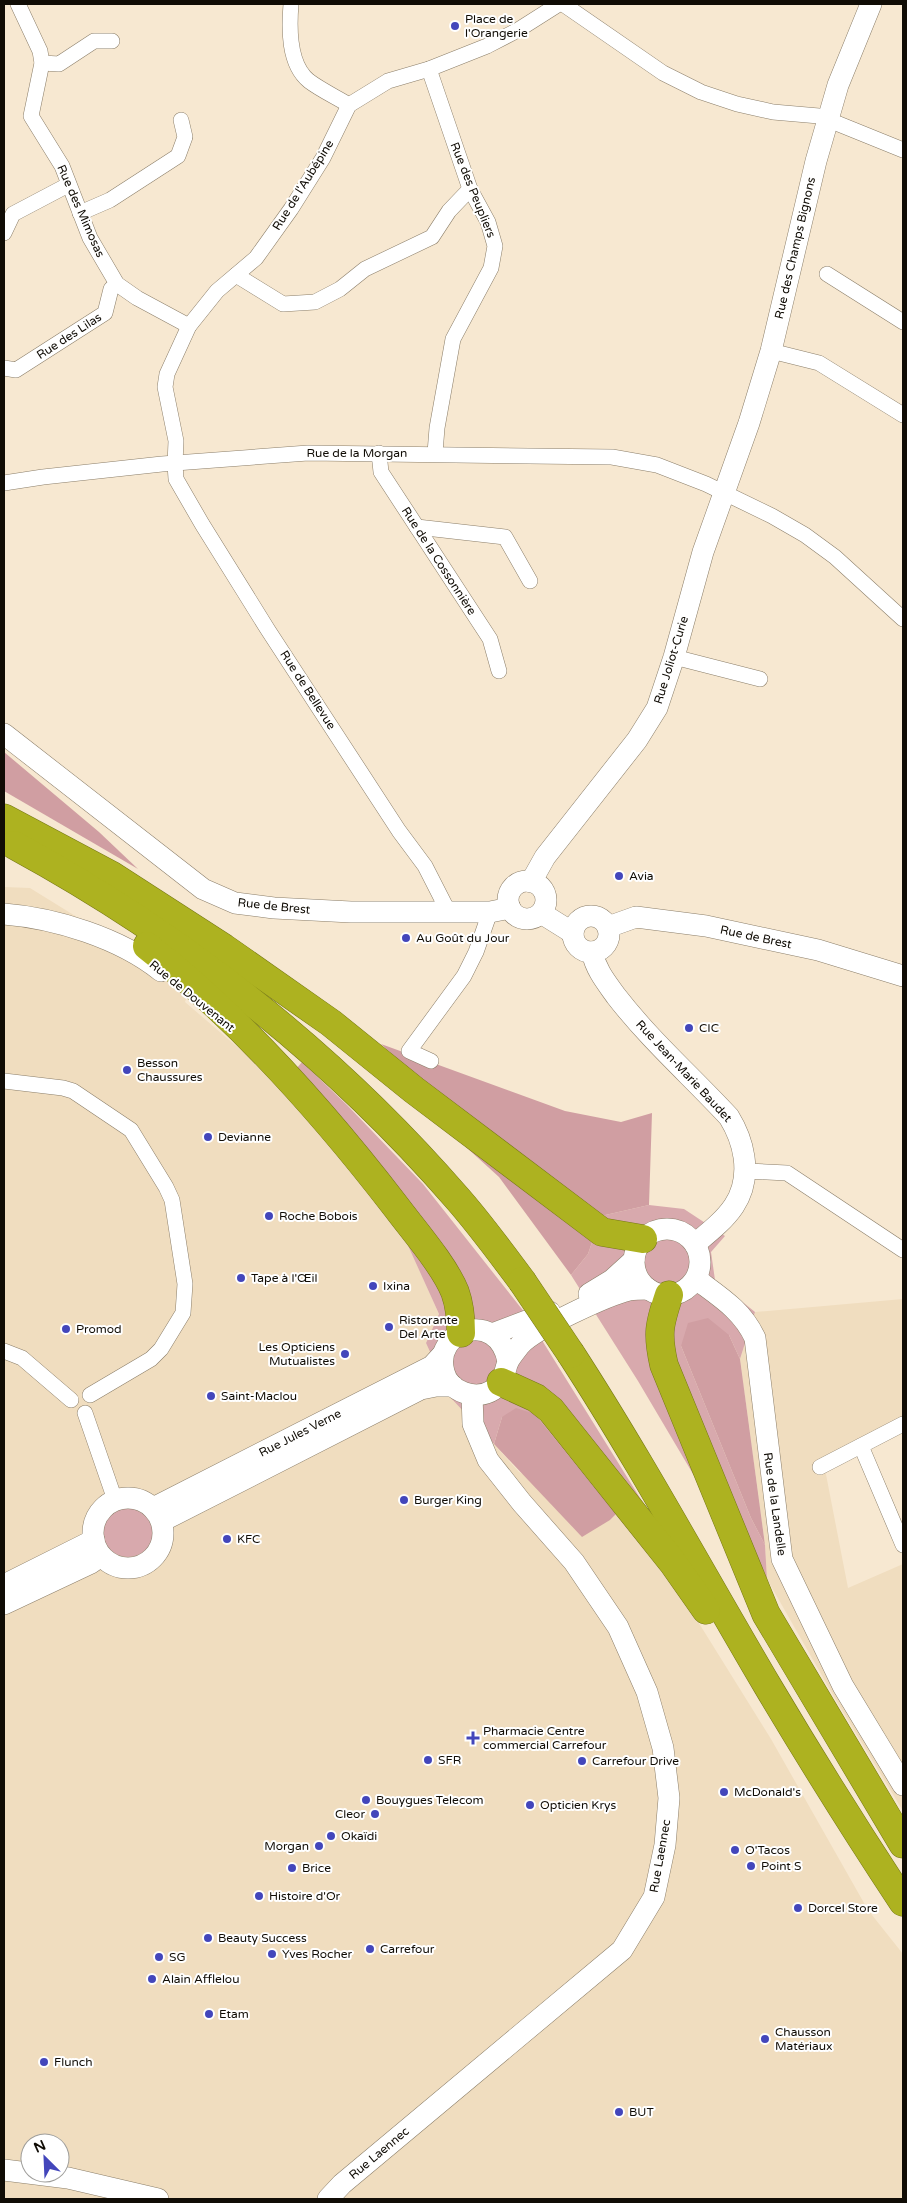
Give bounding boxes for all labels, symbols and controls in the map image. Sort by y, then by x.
place label: Place de l'Orangerie [465,12,528,40]
marker: Place de l'Orangerie [449,20,461,32]
street label: Rue de l'Aubépine [269,137,337,233]
street label: Rue des Peupliers [447,140,499,240]
street label: Rue des Mimosas [54,162,108,260]
street label: Rue des Champs Bignons [772,175,818,320]
street label: Rue des Lilas [34,310,104,362]
street label: Rue de la Morgan [307,446,407,460]
street label: Rue de la Cossonnière [399,504,479,618]
street label: Rue Joliot-Curie [651,614,691,706]
street label: Rue de Bellevue [277,648,339,732]
place label: Avia [629,869,654,883]
marker: Avia [613,870,625,882]
street label: Rue de Brest [237,895,311,917]
street label: Rue de Brest [719,923,794,952]
place label: Au Goût du Jour [416,931,510,945]
marker: Au Goût du Jour [400,932,412,944]
street label: Rue de Douvenant [147,957,238,1035]
street label: Rue Jean-Marie Baudet [633,1017,735,1125]
place label: CIC [699,1021,719,1035]
marker: CIC [683,1022,695,1034]
place label: Besson Chaussures [137,1056,203,1084]
marker: Besson Chaussures [121,1064,133,1076]
place label: Devianne [218,1130,271,1144]
marker: Devianne [202,1131,214,1143]
place label: Roche Bobois [279,1209,358,1223]
marker: Roche Bobois [263,1210,275,1222]
place label: Tape à l'Œil [251,1271,318,1285]
marker: Tape à l'Œil [235,1272,247,1284]
place label: Ixina [383,1279,410,1293]
marker: Ixina [367,1280,379,1292]
place label: Ristorante Del Arte [399,1313,458,1341]
marker: Ristorante Del Arte [383,1321,395,1333]
place label: Promod [76,1322,122,1336]
marker: Promod [60,1323,72,1335]
place label: Les Opticiens Mutualistes [258,1340,335,1368]
marker: Les Opticiens Mutualistes [339,1348,351,1360]
place label: Saint-Maclou [221,1389,297,1403]
marker: Saint-Maclou [205,1390,217,1402]
street label: Rue Jules Verne [257,1406,344,1460]
street label: Rue de la Landelle [761,1451,789,1557]
place label: Burger King [414,1493,482,1507]
marker: Burger King [398,1494,410,1506]
place label: KFC [237,1532,260,1546]
marker: KFC [221,1533,233,1545]
place label: Pharmacie Centre commercial Carrefour [483,1724,607,1752]
marker: Pharmacie Centre commercial Carrefour [467,1732,479,1744]
place label: SFR [438,1753,461,1767]
marker: SFR [422,1754,434,1766]
place label: Carrefour Drive [592,1754,679,1768]
marker: Carrefour Drive [576,1755,588,1767]
place label: McDonald's [734,1785,801,1799]
marker: McDonald's [718,1786,730,1798]
place label: Bouygues Telecom [376,1793,484,1807]
marker: Bouygues Telecom [360,1794,372,1806]
place label: Opticien Krys [540,1798,616,1812]
marker: Opticien Krys [524,1799,536,1811]
place label: Cleor [335,1807,365,1821]
marker: Cleor [369,1808,381,1820]
street label: Rue Laennec [647,1818,673,1894]
place label: Okaïdi [341,1829,377,1843]
marker: Okaïdi [325,1830,337,1842]
place label: Morgan [264,1839,309,1853]
marker: Morgan [313,1840,325,1852]
place label: O'Tacos [745,1843,790,1857]
marker: O'Tacos [729,1844,741,1856]
place label: Point S [761,1859,801,1873]
marker: Point S [745,1860,757,1872]
place label: Brice [302,1861,331,1875]
marker: Brice [286,1862,298,1874]
place label: Histoire d'Or [269,1889,341,1903]
marker: Histoire d'Or [253,1890,265,1902]
place label: Dorcel Store [808,1901,878,1915]
marker: Dorcel Store [792,1902,804,1914]
place label: Beauty Success [218,1931,307,1945]
marker: Beauty Success [202,1932,214,1944]
place label: Carrefour [380,1942,435,1956]
marker: Carrefour [364,1943,376,1955]
place label: Yves Rocher [282,1947,353,1961]
marker: Yves Rocher [266,1948,278,1960]
place label: SG [169,1950,185,1964]
marker: SG [153,1951,165,1963]
place label: Alain Afflelou [162,1972,239,1986]
marker: Alain Afflelou [146,1973,158,1985]
place label: Etam [219,2007,249,2021]
marker: Etam [203,2008,215,2020]
place label: Chausson Matériaux [775,2025,832,2053]
marker: Chausson Matériaux [759,2033,771,2045]
place label: Flunch [54,2055,93,2069]
marker: Flunch [38,2056,50,2068]
place label: BUT [629,2105,654,2119]
marker: BUT [613,2106,625,2118]
street label: Rue Laennec [346,2124,412,2182]
north arrow [20,2133,70,2183]
text: N [31,2137,49,2157]

